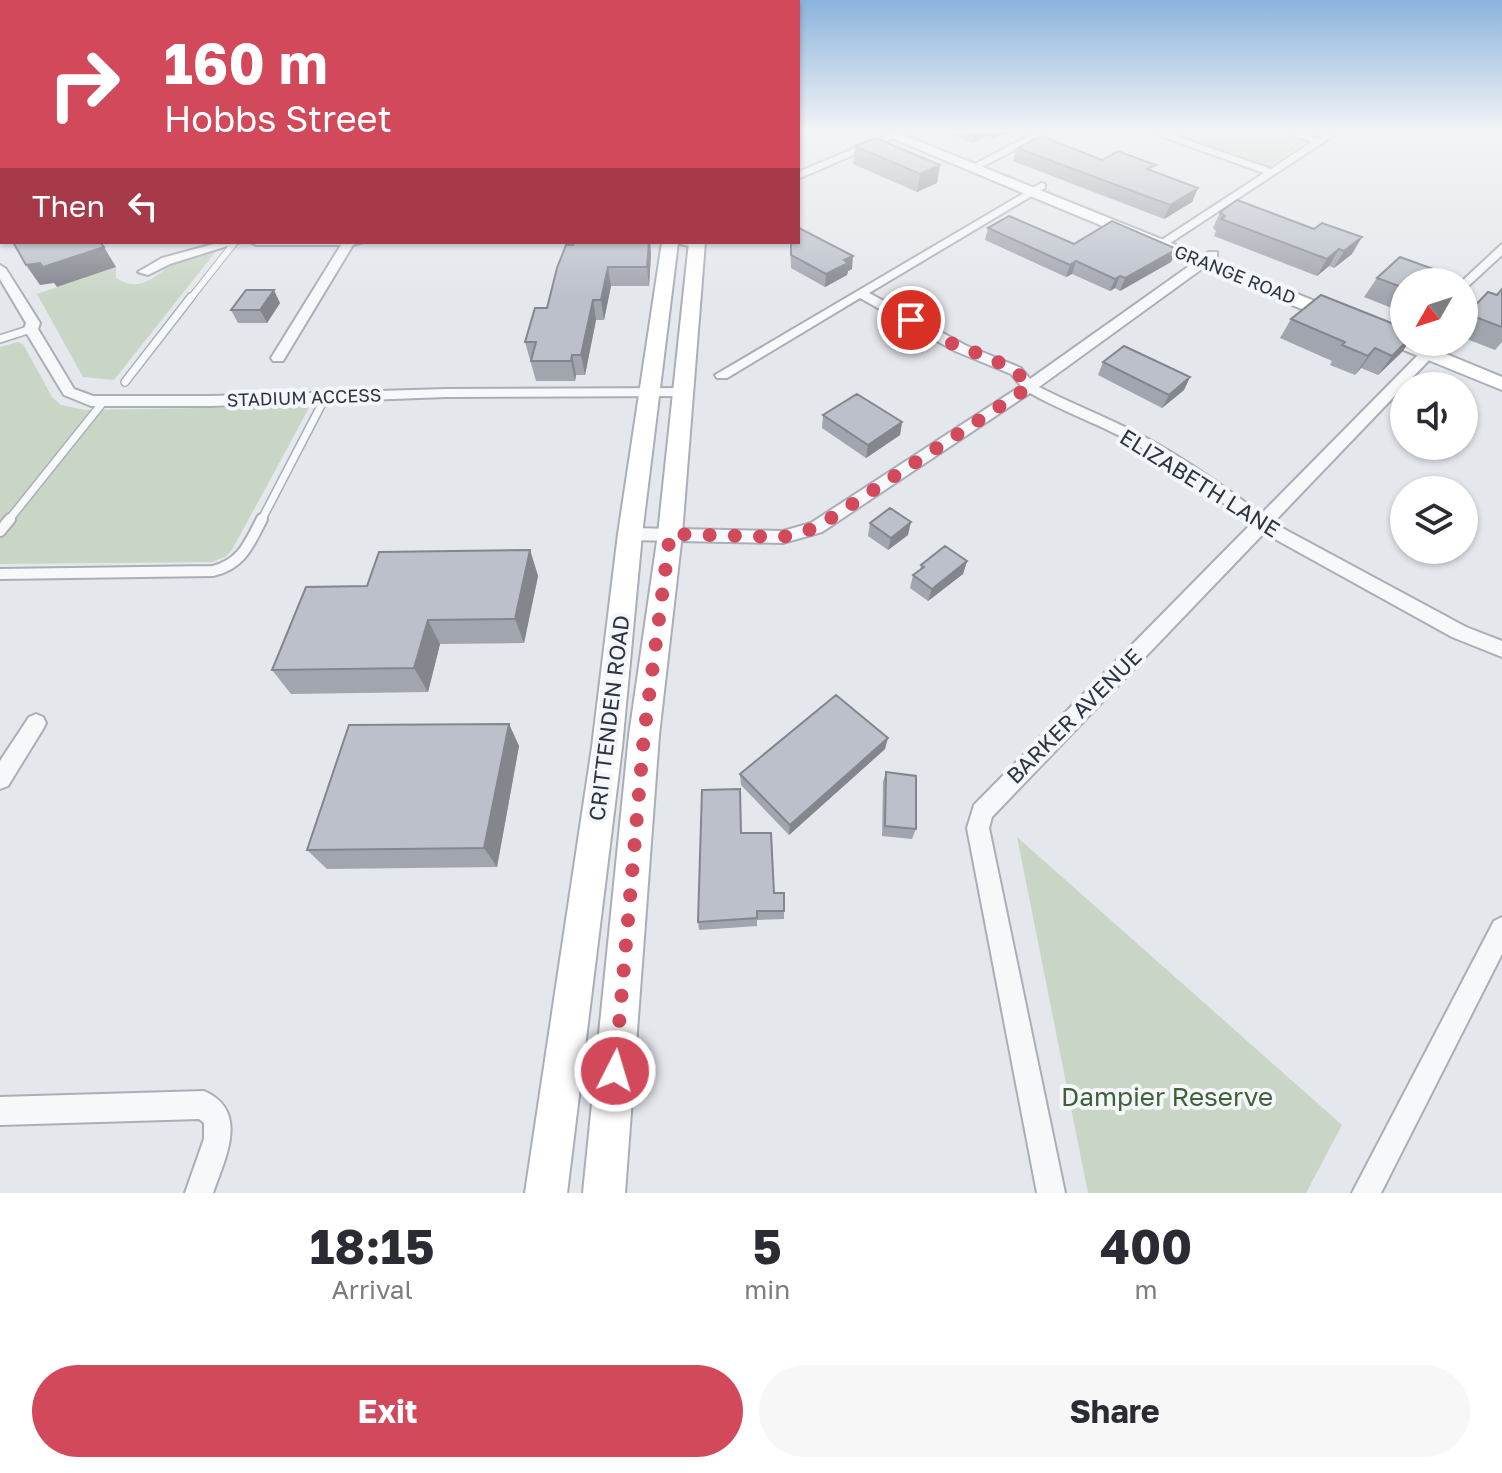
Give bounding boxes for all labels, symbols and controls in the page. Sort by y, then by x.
text: 160 m [164,29,328,96]
icon: right [32,32,136,136]
text: Hobbs Street [164,97,392,140]
icon: left [121,184,165,228]
text: Then [32,188,105,224]
street label: GRANGE ROAD [1172,240,1299,308]
north arrow [1390,268,1478,356]
map controls [1390,268,1478,564]
pin [877,286,945,354]
icon: arrive [889,298,933,342]
button: sound [1390,372,1478,460]
street label: STADIUM ACCESS [226,383,382,411]
street label: ELIZABETH LANE [1115,423,1285,543]
button: layers [1390,476,1478,564]
street label: CRITTENDEN ROAD [582,614,635,822]
street label: BARKER AVENUE [1000,642,1147,789]
position arrow [573,1029,657,1113]
park label: Dampier Reserve [1061,1081,1273,1112]
text: 18:15 [310,1217,435,1275]
text: 5 [753,1217,782,1275]
text: 400 [1100,1217,1192,1275]
text: Arrival [331,1274,413,1305]
text: min [744,1274,790,1305]
text: m [1135,1274,1158,1305]
button: Exit [32,1365,743,1457]
button: Share [759,1365,1470,1457]

